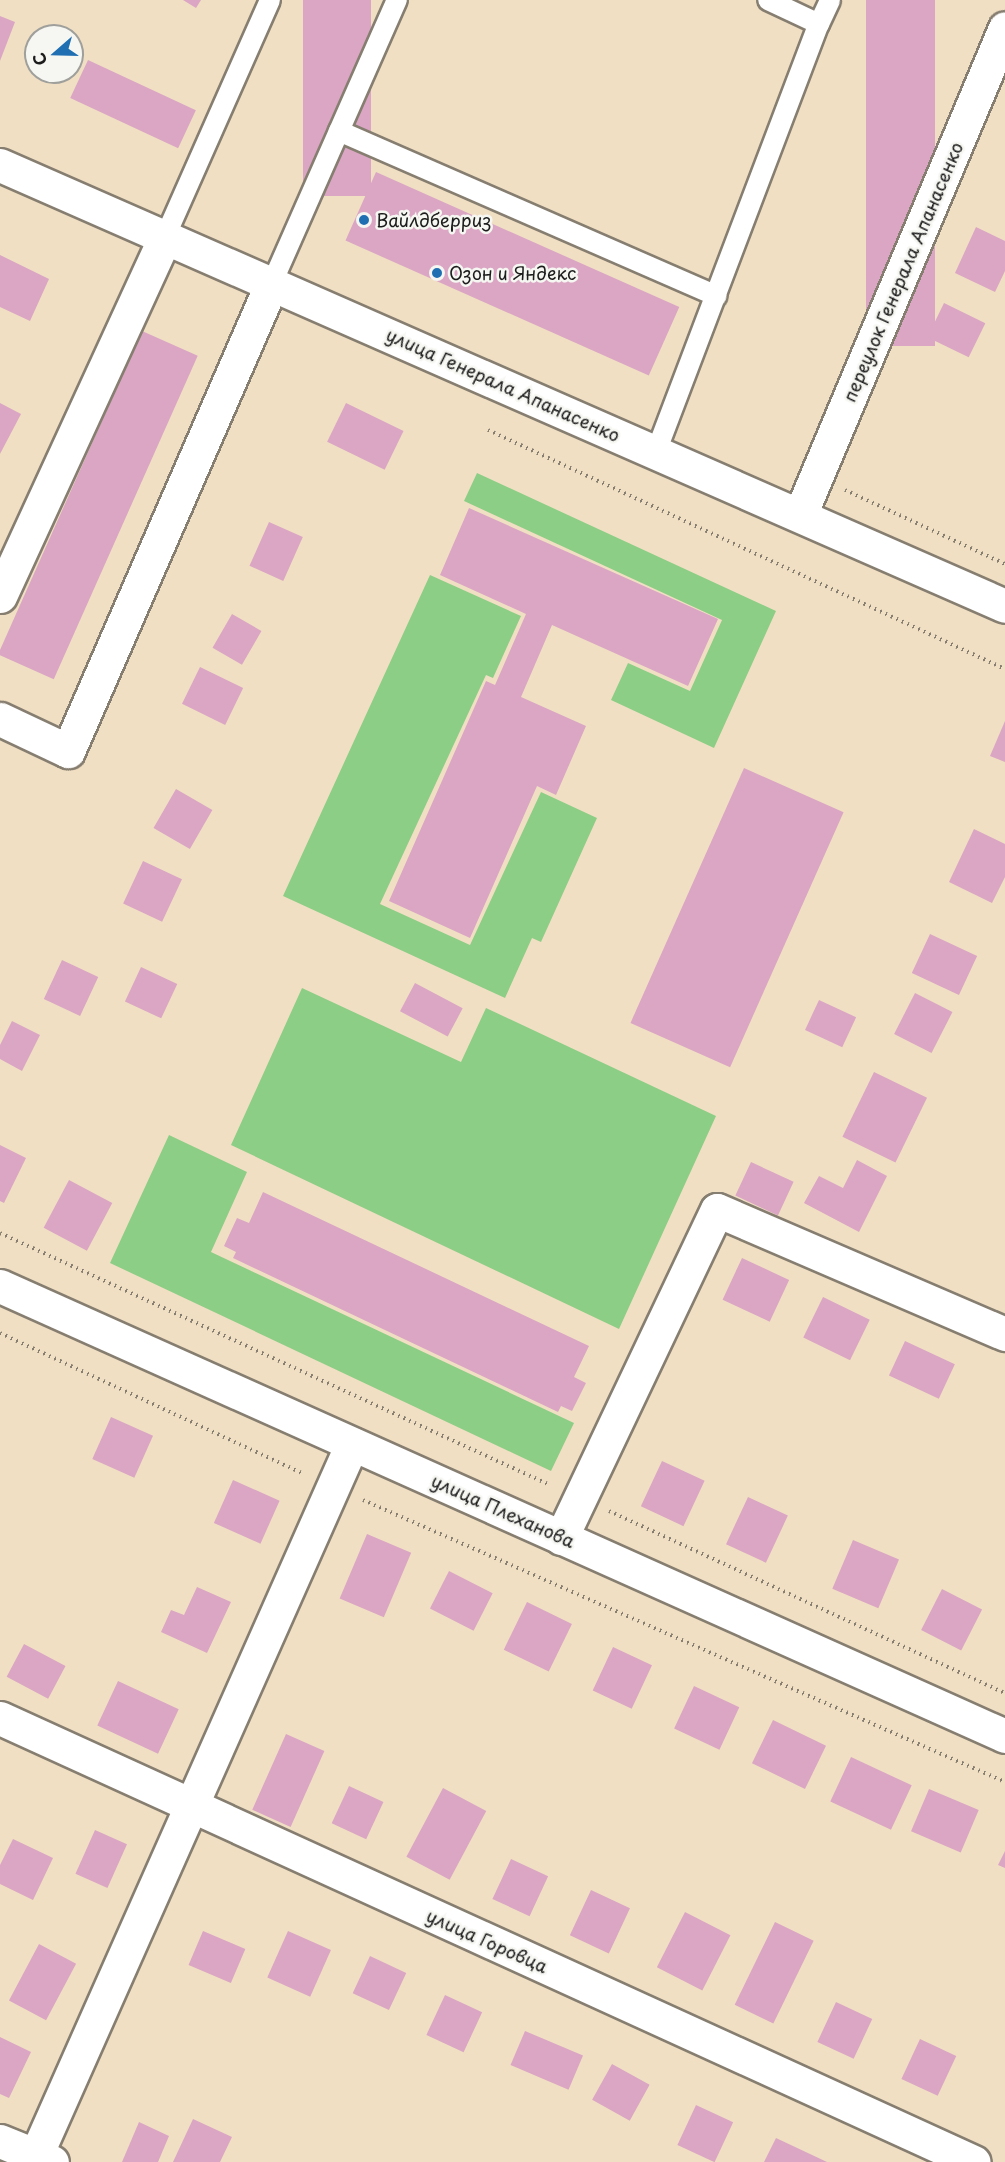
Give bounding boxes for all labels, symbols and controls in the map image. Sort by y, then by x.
north arrow [24,24,84,84]
text: С [26,50,52,69]
street label: переулок Генерала Апанасенко [838,138,968,406]
place label: Вайлдберриз [376,209,491,231]
marker: Вайлдберриз [357,213,371,227]
place label: Озон и Яндекс [449,262,579,284]
marker: Озон и Яндекс [430,266,444,280]
street label: улица Генерала Апанасенко [382,323,624,447]
street label: улица Плеханова [427,1469,579,1553]
street label: улица Горовца [423,1904,551,1978]

